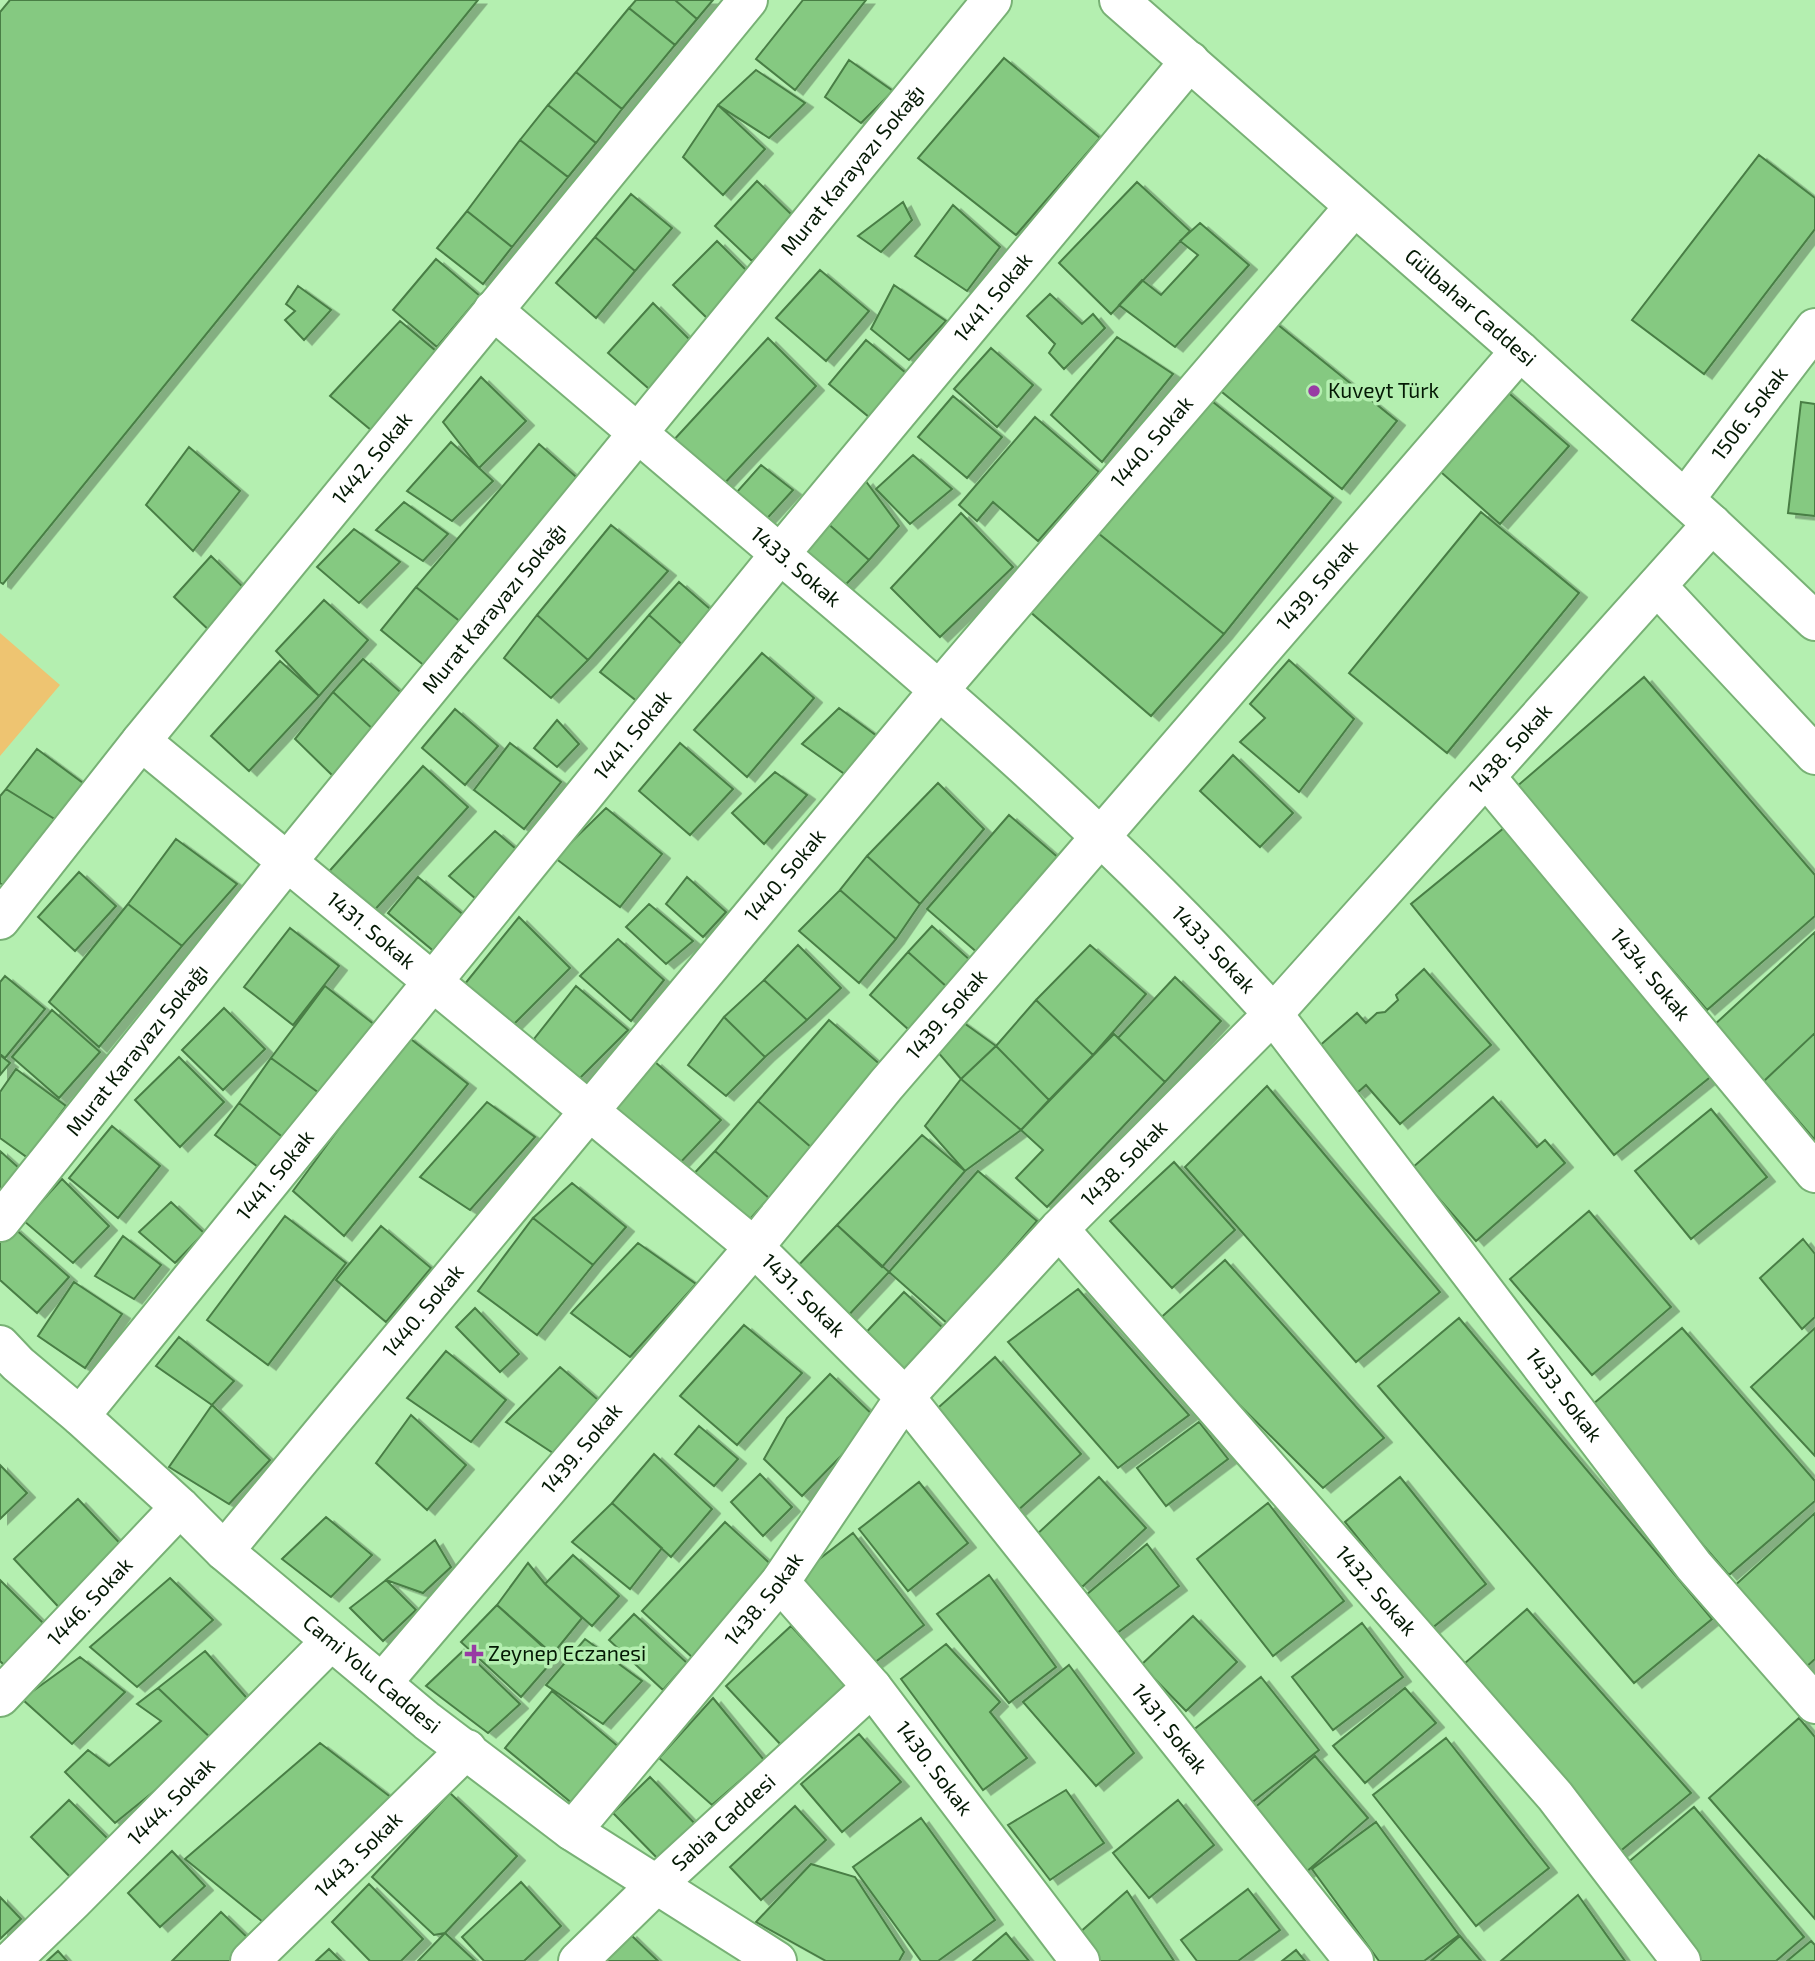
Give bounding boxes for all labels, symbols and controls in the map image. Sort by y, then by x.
street label: Murat Karayazı Sokağı [774,79,929,260]
street label: Gülbahar Caddesi [1401,242,1542,371]
street label: 1441. Sokak [948,247,1037,346]
street label: 1506. Sokak [1705,361,1792,464]
place label: Kuveyt Türk [1328,377,1440,402]
marker: Kuveyt Türk [1306,383,1322,399]
street label: 1440. Sokak [1105,390,1197,492]
street label: 1442. Sokak [326,406,417,509]
street label: Murat Karayazı Sokağı [416,517,570,698]
street label: 1433. Sokak [746,521,847,612]
street label: 1439. Sokak [1270,534,1362,635]
street label: 1441. Sokak [588,684,676,784]
street label: 1438. Sokak [1463,698,1556,798]
street label: 1440. Sokak [738,823,830,926]
street label: 1431. Sokak [322,886,421,974]
street label: 1433. Sokak [1167,900,1262,998]
street label: 1434. Sokak [1606,923,1697,1025]
street label: Murat Karayazı Sokağı [60,958,212,1140]
street label: 1439. Sokak [900,963,992,1064]
street label: 1438. Sokak [1075,1114,1172,1211]
street label: 1441. Sokak [230,1124,318,1224]
street label: 1431. Sokak [757,1248,851,1342]
street label: 1440. Sokak [376,1258,468,1361]
street label: 1433. Sokak [1521,1343,1609,1446]
street label: 1439. Sokak [535,1397,627,1498]
street label: 1432. Sokak [1331,1540,1423,1640]
street label: 1438. Sokak [718,1547,807,1650]
street label: 1446. Sokak [41,1551,137,1650]
street label: Cami Yolu Caddesi [299,1609,446,1738]
place label: Zeynep Eczanesi [488,1640,646,1665]
marker: Zeynep Eczanesi [466,1646,482,1662]
street label: 1431. Sokak [1127,1678,1214,1778]
street label: 1430. Sokak [891,1716,979,1820]
street label: 1444. Sokak [122,1752,219,1850]
street label: Sabia Caddesi [666,1768,780,1875]
street label: 1443. Sokak [309,1805,407,1902]

